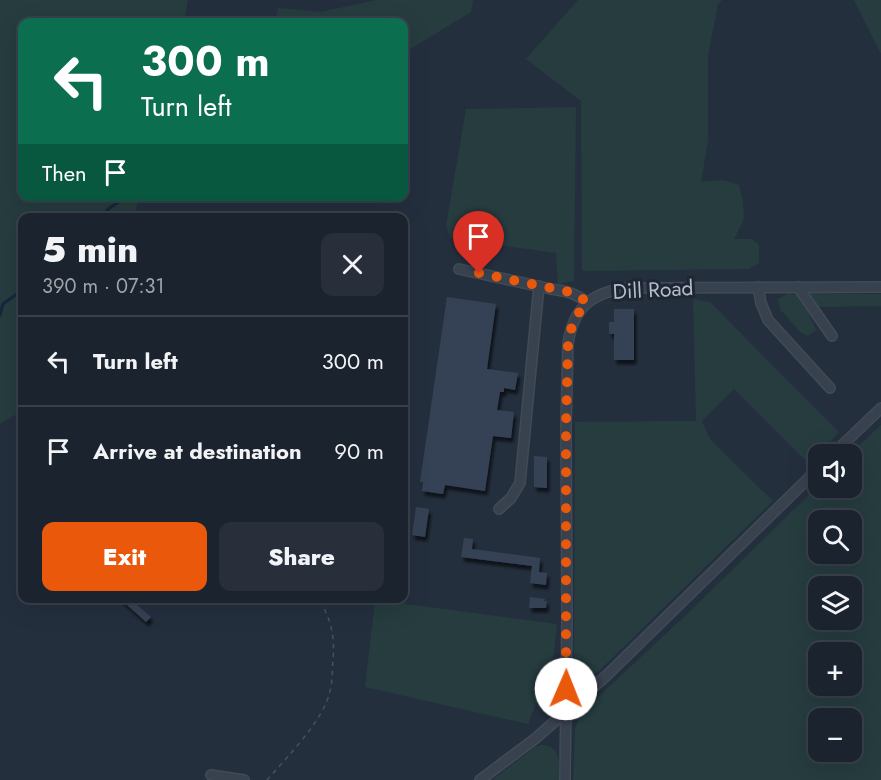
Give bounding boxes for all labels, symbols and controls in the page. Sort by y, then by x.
text: 300 m [141,31,270,92]
icon: left [42,42,120,120]
text: Turn left [141,87,231,126]
icon: arrive [99,156,132,189]
text: Then [42,157,87,189]
pin [453,211,504,273]
icon: arrive [462,220,495,253]
text: 5 min [42,223,138,275]
button: close [321,233,384,296]
text: 390 m · 07:31 [42,272,164,301]
street label: Dill Road [612,273,694,307]
icon: left [42,345,75,378]
text: Turn left [93,345,178,377]
text: 300 m [322,345,384,377]
icon: arrive [42,435,75,468]
text: Arrive at destination [93,435,302,467]
text: 90 m [334,435,384,467]
map controls [808,444,862,762]
button: sound [808,444,862,498]
button: search [808,510,862,564]
button: Exit [42,522,207,591]
button: Share [219,522,384,591]
button: layers [808,576,862,630]
button: + [808,642,862,696]
position arrow [534,657,598,721]
button: − [808,708,862,762]

